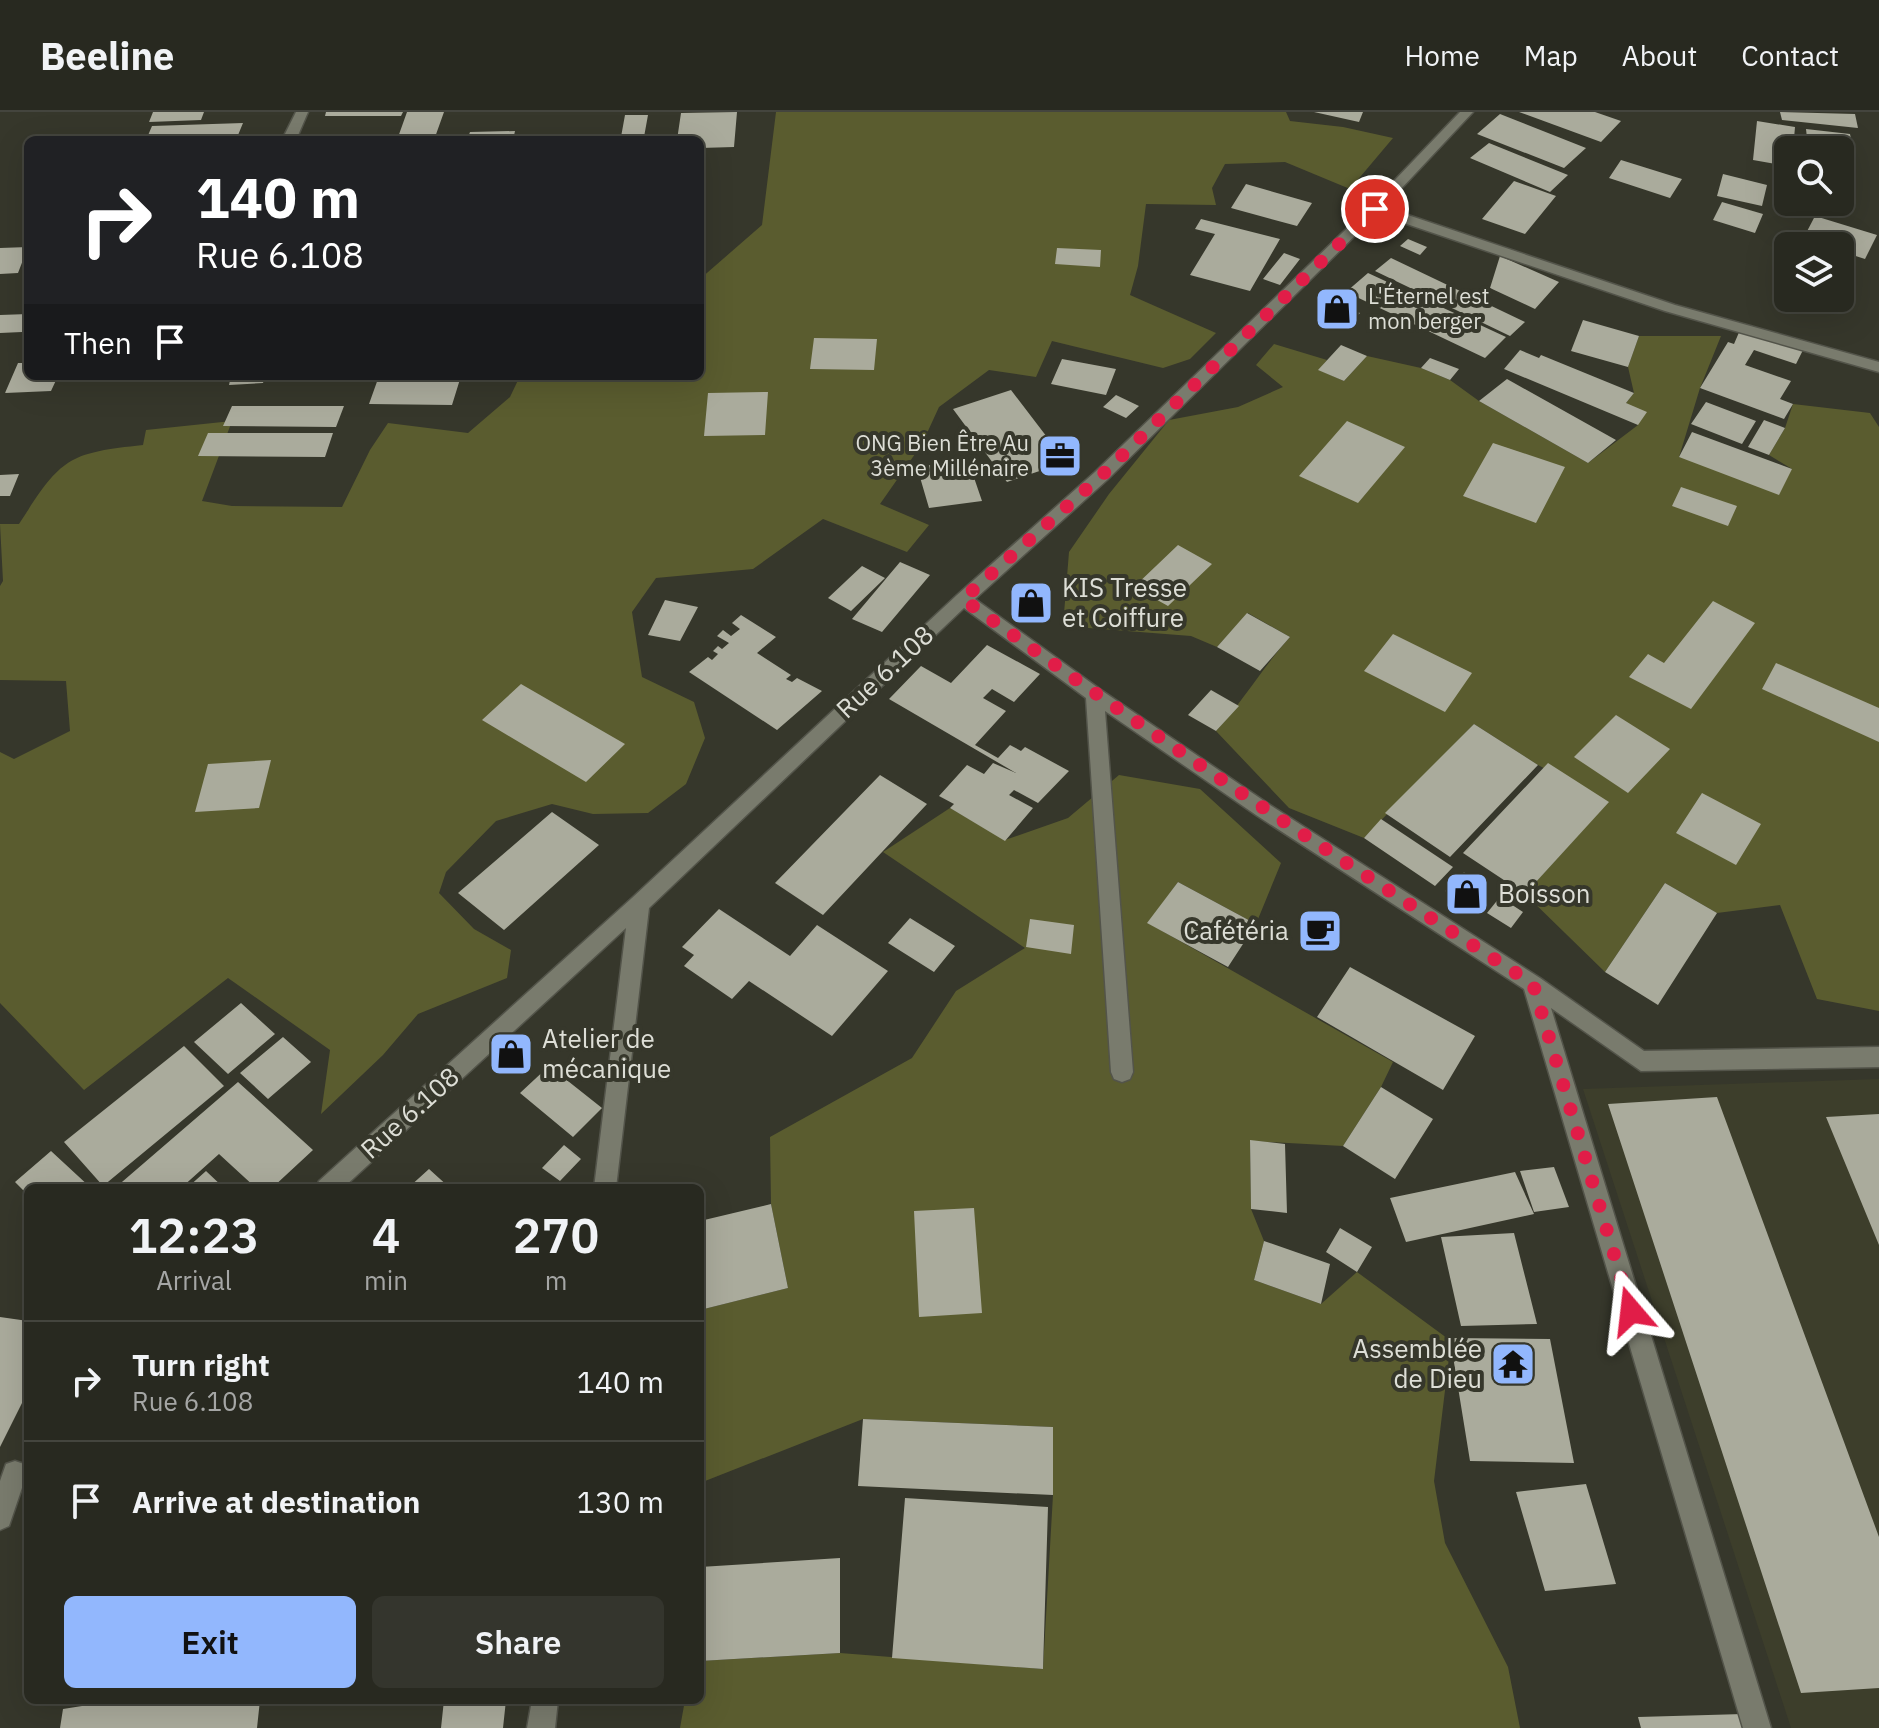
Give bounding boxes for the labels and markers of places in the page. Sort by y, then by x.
pin [1341,175,1409,243]
place label: L'Éternel est mon berger [1368,281,1490,335]
shop icon: L'Éternel est mon berger [1313,285,1361,333]
place label: ONG Bien Être Au 3ème Millénaire [855,428,1029,482]
office icon: ONG Bien Être Au 3ème Millénaire [1036,432,1084,480]
place label: KIS Tresse et Coiffure [1062,570,1187,634]
shop icon: KIS Tresse et Coiffure [1007,579,1055,627]
shop icon: Boisson [1443,870,1491,918]
place label: Boisson [1498,876,1591,910]
cafe icon: Cafétéria [1296,907,1344,955]
place label: Cafétéria [1183,913,1289,947]
place label: Atelier de mécanique [542,1021,671,1085]
shop icon: Atelier de mécanique [487,1030,535,1078]
place label: Assemblée de Dieu [1352,1331,1482,1395]
temple icon: Assemblée de Dieu [1489,1340,1537,1388]

